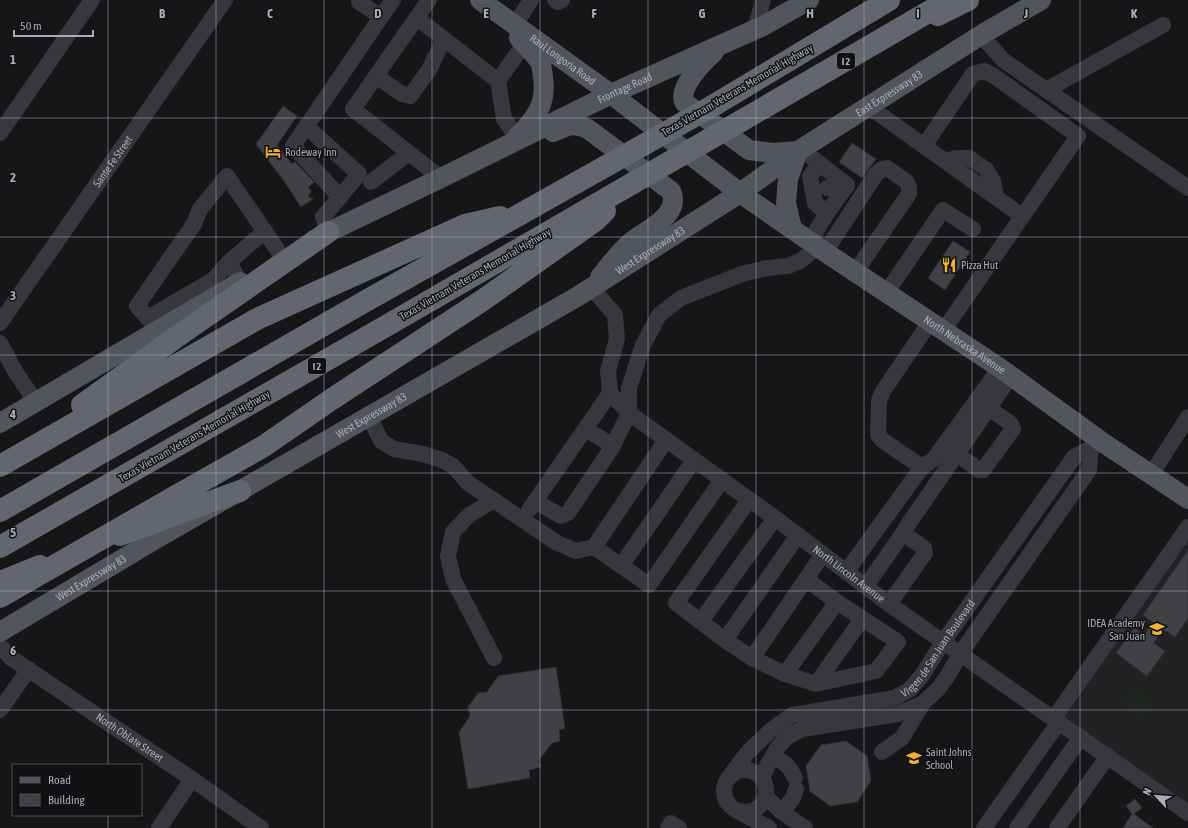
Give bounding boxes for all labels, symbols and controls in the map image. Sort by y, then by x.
text: B [159,6,166,21]
text: C [267,6,273,21]
text: D [374,6,382,21]
text: E [483,6,489,21]
text: F [591,6,597,21]
text: G [699,6,706,21]
text: H [806,6,814,21]
text: I [916,6,920,21]
text: J [1023,6,1028,21]
text: K [1131,6,1138,21]
scale bar [14,12,93,38]
text: 50 m [20,19,42,33]
street label: Raul Longoria Road [528,32,598,87]
street label: Texas Vietnam Veterans Memorial Highway [659,41,815,138]
text: 1 [10,52,16,67]
road number: I 2 [837,53,855,69]
street label: East Expressway 83 [853,68,925,119]
street label: Frontage Road [596,70,654,106]
street label: Sante Fe Street [91,133,135,189]
hotel icon: Rodeway Inn [264,143,282,161]
place label: Rodeway Inn [285,146,337,158]
text: 2 [10,170,16,185]
street label: West Expressway 83 [613,224,687,277]
street label: Texas Vietnam Veterans Memorial Highway [397,225,553,322]
restaurant icon: Pizza Hut [940,256,958,274]
place label: Pizza Hut [961,259,998,271]
text: 3 [10,288,16,303]
street label: North Nebraska Avenue [922,313,1008,376]
road number: I 2 [308,358,326,374]
street label: Texas Vietnam Veterans Memorial Highway [116,387,272,484]
street label: West Expressway 83 [334,390,409,440]
text: 4 [9,407,16,422]
text: 5 [10,525,16,540]
street label: North Lincoln Avenue [811,543,887,605]
street label: West Expressway 83 [54,552,128,603]
street label: Virgen de San Juan Boulevard [899,597,977,699]
place label: IDEA Academy San Juan [1087,617,1145,642]
school or university icon: IDEA Academy San Juan [1148,620,1166,638]
text: 6 [10,643,16,658]
street label: North Oblate Street [94,711,166,764]
place label: Saint Johns School [926,746,972,771]
school or university icon: Saint Johns School [905,749,923,767]
legend [12,764,142,816]
text: Road [48,773,71,787]
north arrow [1136,776,1176,816]
text: N [1140,786,1154,797]
text: Building [48,793,86,807]

